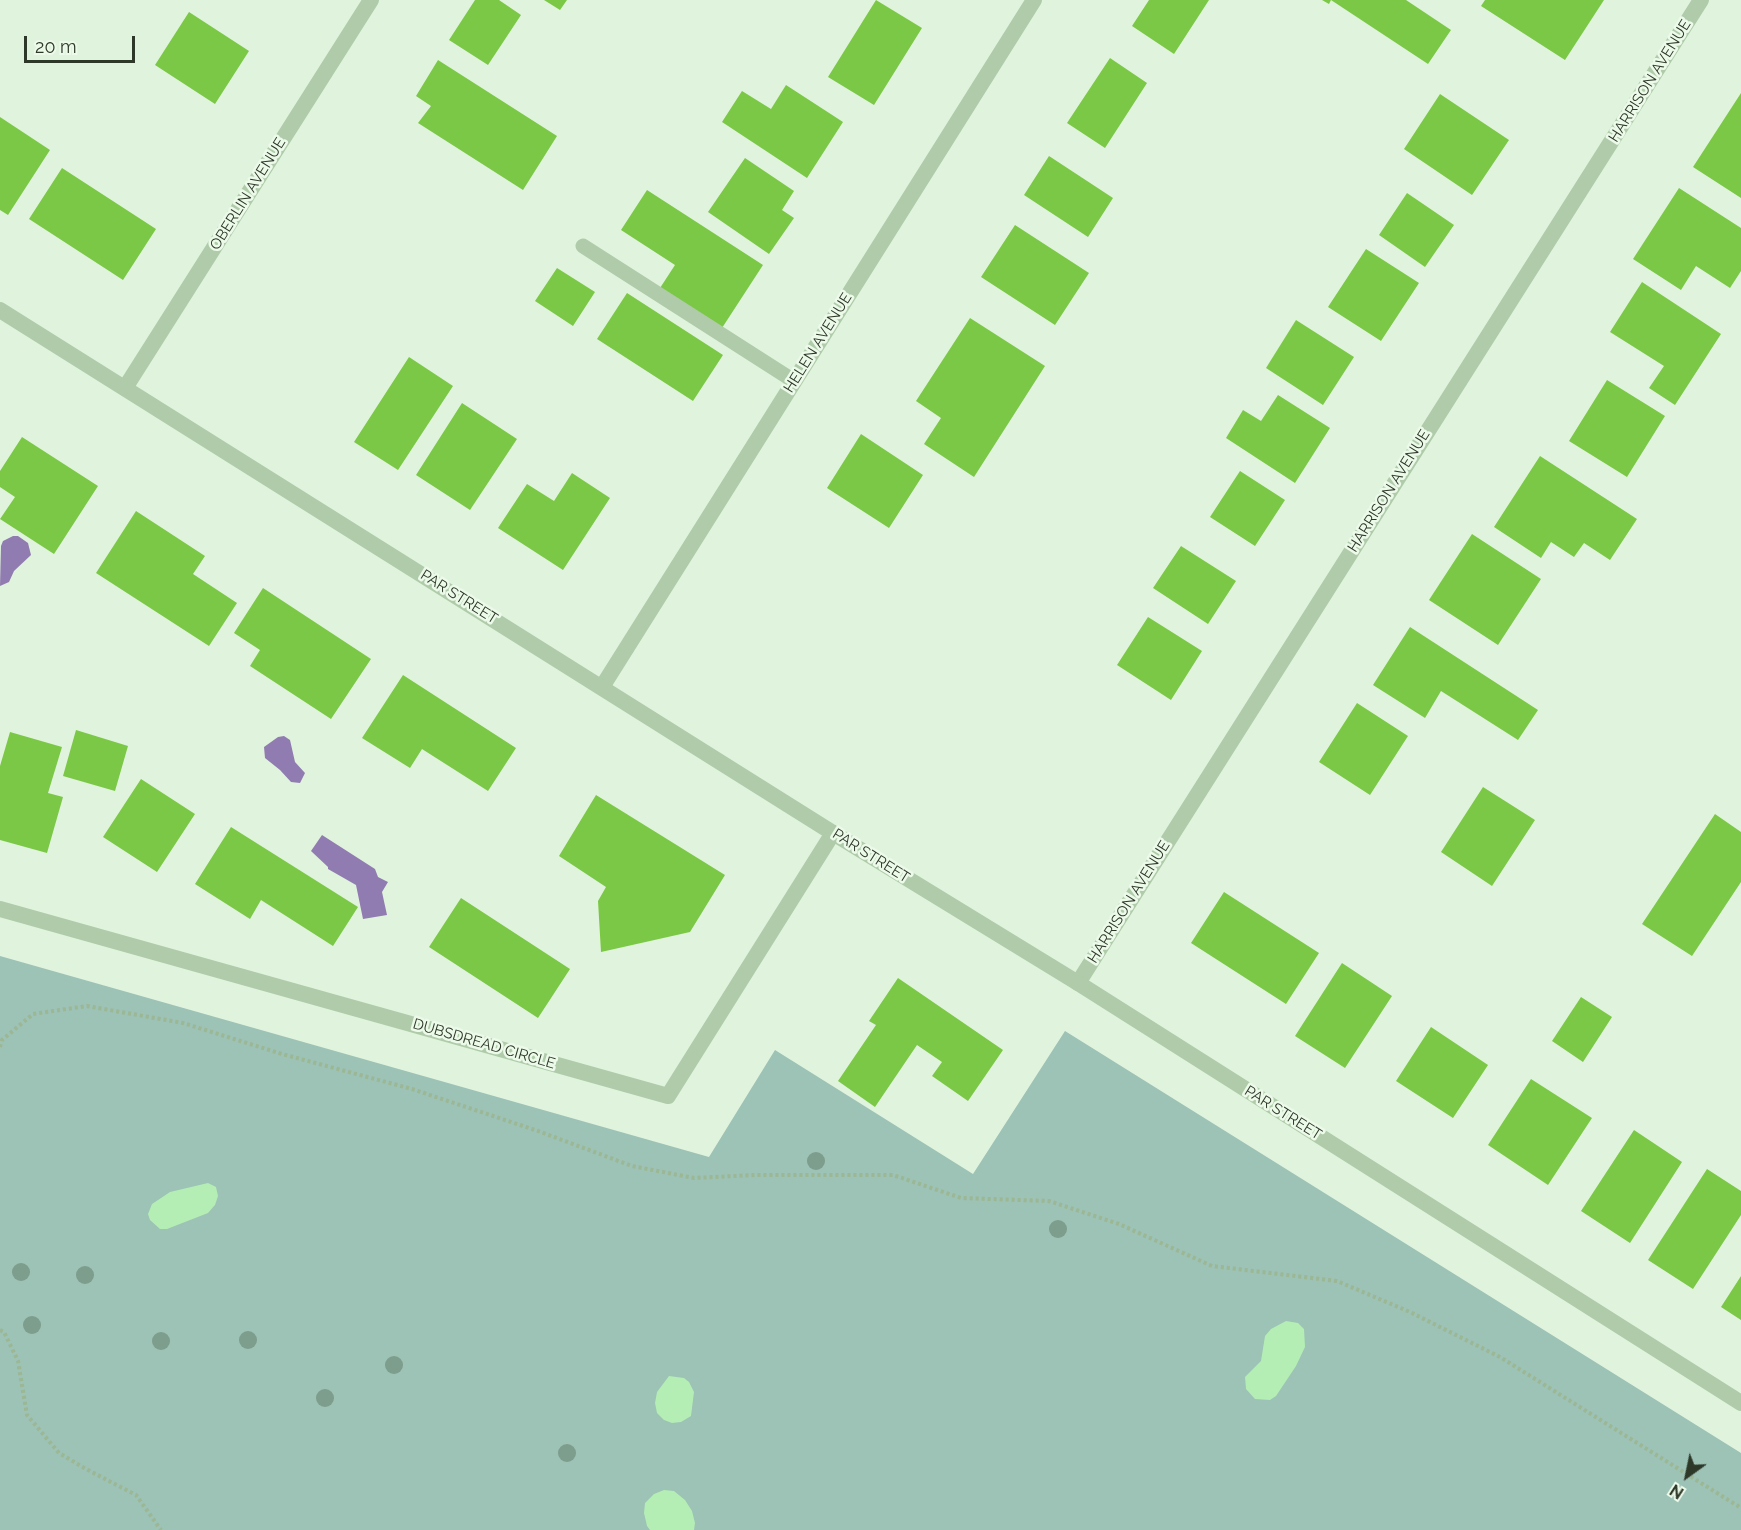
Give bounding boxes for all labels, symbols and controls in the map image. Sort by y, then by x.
street label: HARRISON AVENUE [1605,16,1695,146]
scale bar [27,24,138,62]
text: 20 m [35,36,77,57]
street label: OBERLIN AVENUE [206,135,290,253]
street label: HELEN AVENUE [780,290,856,396]
street label: HARRISON AVENUE [1344,426,1434,556]
street label: PAR STREET [417,566,501,628]
street label: PAR STREET [829,825,913,887]
street label: HARRISON AVENUE [1084,837,1174,967]
street label: DUBSDREAD CIRCLE [411,1015,557,1073]
street label: PAR STREET [1241,1082,1325,1144]
north arrow [1657,1446,1717,1506]
text: N [1667,1480,1687,1503]

